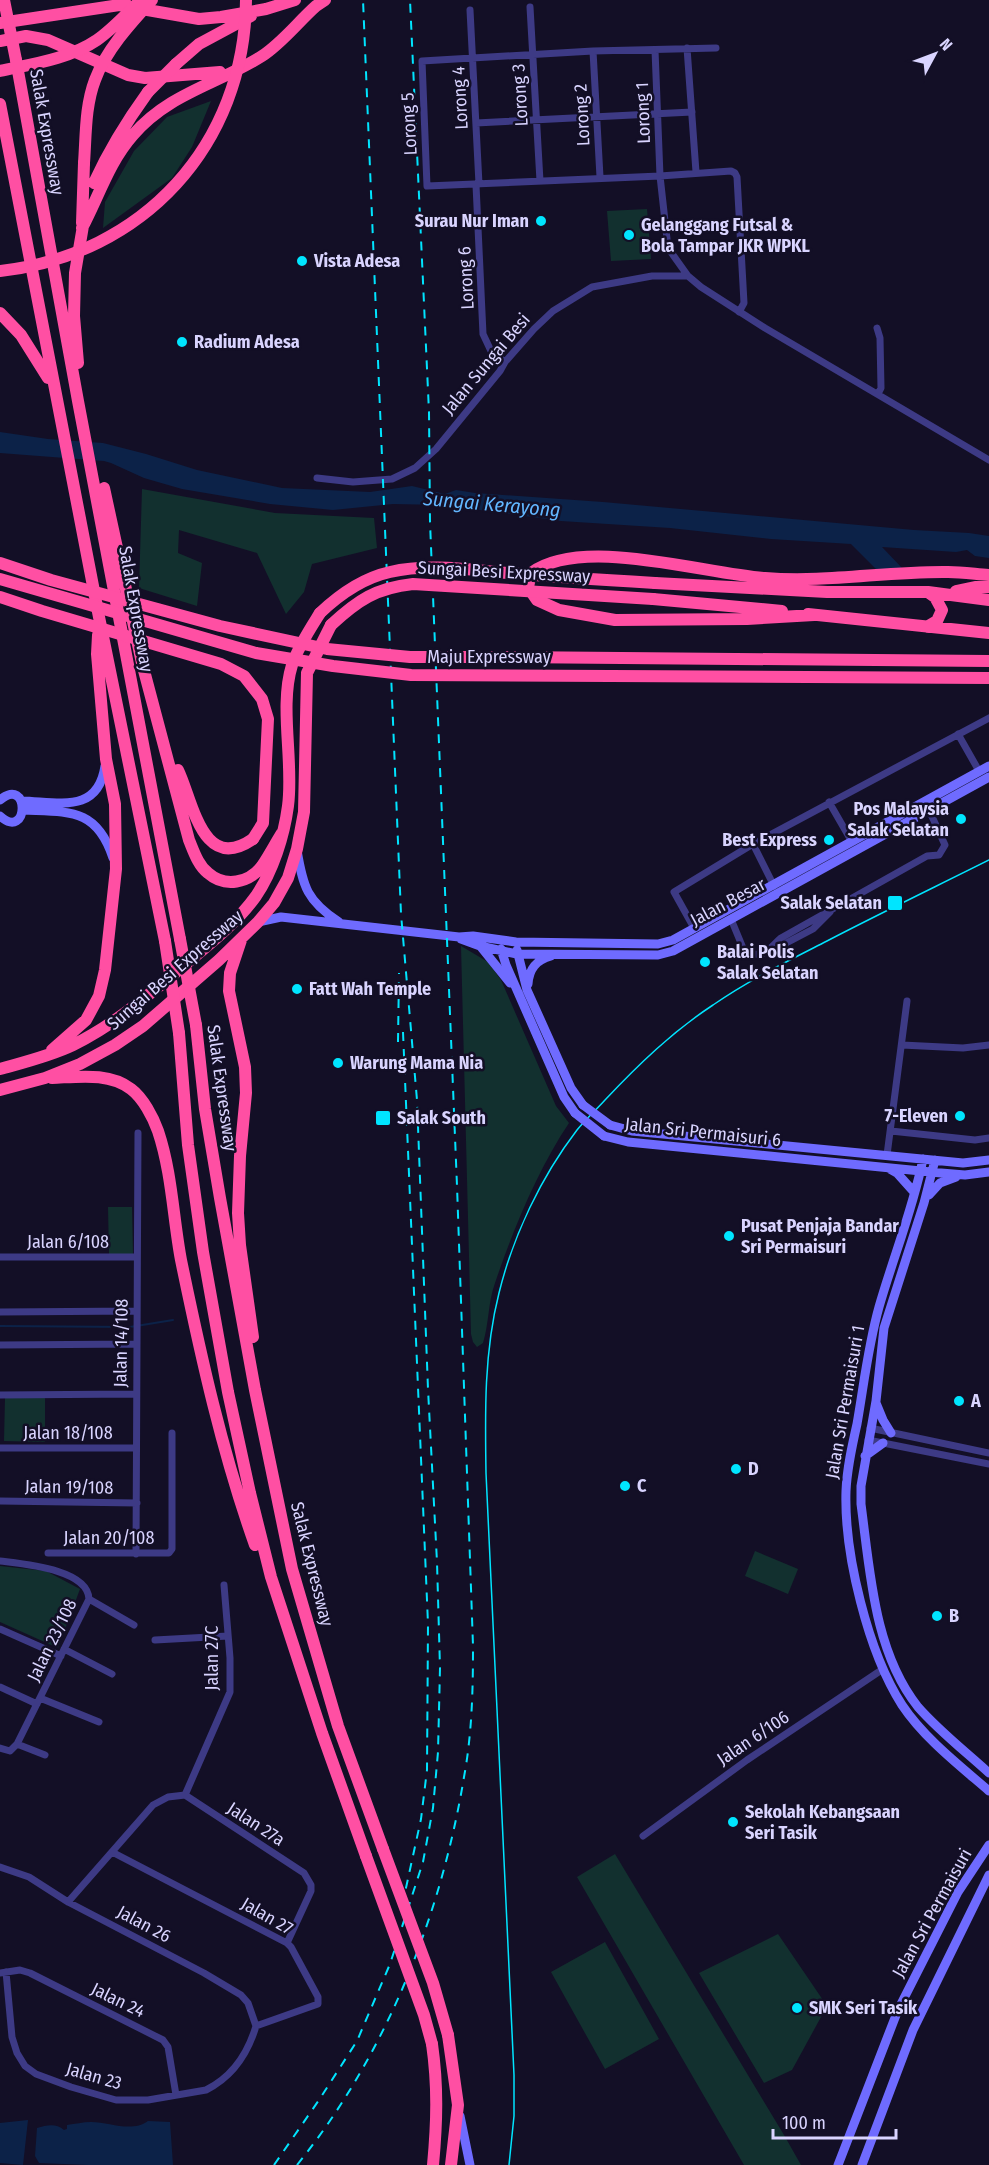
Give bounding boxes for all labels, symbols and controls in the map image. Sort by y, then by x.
north arrow [905,24,965,84]
text: N [936,35,956,54]
street label: Lorong 3 [507,63,533,127]
street label: Lorong 4 [447,66,473,130]
street label: Salak Expressway [25,67,69,197]
street label: Lorong 1 [631,82,655,144]
street label: Lorong 2 [569,83,595,147]
street label: Lorong 5 [396,92,422,156]
place label: Surau Nur Iman [415,210,529,232]
marker: Surau Nur Iman [534,214,548,228]
place label: Gelanggang Futsal & Bola Tampar JKR WPKL [641,214,810,257]
marker: Gelanggang Futsal & Bola Tampar JKR WPKL [622,228,636,242]
street label: Lorong 6 [453,246,479,310]
place label: Vista Adesa [313,250,400,272]
marker: Vista Adesa [295,254,309,268]
street label: Jalan Sungai Besi [437,309,535,419]
place label: Radium Adesa [194,331,300,353]
marker: Radium Adesa [175,335,189,349]
water label: Sungai Kerayong [421,486,562,522]
street label: Salak Expressway [114,544,158,674]
street label: Sungai Besi Expressway [417,557,591,587]
street label: Maju Expressway [427,646,551,668]
place label: Pos Malaysia Salak Selatan [847,798,949,841]
marker: Pos Malaysia Salak Selatan [954,812,968,826]
place label: Best Express [722,829,817,851]
marker: Best Express [822,833,836,847]
street label: Jalan Besar [687,873,770,931]
place label: Salak Selatan [780,892,882,914]
marker: Salak Selatan [886,894,904,912]
street label: Sungai Besi Expressway [103,905,247,1035]
place label: Balai Polis Salak Selatan [717,941,819,984]
marker: Balai Polis Salak Selatan [698,955,712,969]
place label: Fatt Wah Temple [309,978,431,1000]
marker: Fatt Wah Temple [290,982,304,996]
street label: Salak Expressway [202,1023,242,1153]
place label: Warung Mama Nia [350,1052,483,1074]
marker: Warung Mama Nia [331,1056,345,1070]
place label: 7-Eleven [885,1105,948,1127]
place label: Salak South [397,1107,486,1129]
marker: Salak South [374,1109,392,1127]
marker: 7-Eleven [953,1109,967,1123]
street label: Jalan Sri Permaisuri 6 [624,1113,782,1151]
place label: Pusat Penjaja Bandar Sri Permaisuri [741,1215,899,1258]
marker: Pusat Penjaja Bandar Sri Permaisuri [722,1229,736,1243]
street label: Jalan 6/108 [27,1231,109,1253]
street label: Jalan 14/108 [109,1298,133,1388]
street label: Jalan Sri Permaisuri 1 [821,1324,869,1480]
place label: A [970,1390,981,1412]
marker: A [952,1394,966,1408]
street label: Jalan 18/108 [23,1422,113,1444]
place label: D [748,1458,759,1480]
marker: D [729,1462,743,1476]
street label: Jalan 19/108 [25,1475,113,1499]
place label: C [637,1475,647,1497]
marker: C [618,1479,632,1493]
street label: Salak Expressway [286,1500,338,1628]
street label: Jalan 20/108 [64,1527,154,1549]
street label: Jalan 23/108 [23,1595,81,1685]
place label: B [949,1605,959,1627]
marker: B [930,1609,944,1623]
street label: Jalan 27C [201,1626,223,1690]
street label: Jalan 6/106 [713,1706,793,1770]
street label: Jalan 27a [223,1797,289,1851]
place label: Sekolah Kebangsaan Seri Tasik [745,1801,900,1844]
marker: Sekolah Kebangsaan Seri Tasik [726,1815,740,1829]
street label: Jalan Sri Permaisuri [887,1845,977,1981]
street label: Jalan 27 [237,1893,297,1939]
street label: Jalan 26 [113,1901,175,1947]
street label: Jalan 24 [88,1978,149,2023]
place label: SMK Seri Tasik [809,1997,918,2019]
marker: SMK Seri Tasik [790,2001,804,2015]
street label: Jalan 23 [64,2058,124,2094]
scale bar [773,2102,896,2140]
text: 100 m [782,2112,826,2134]

